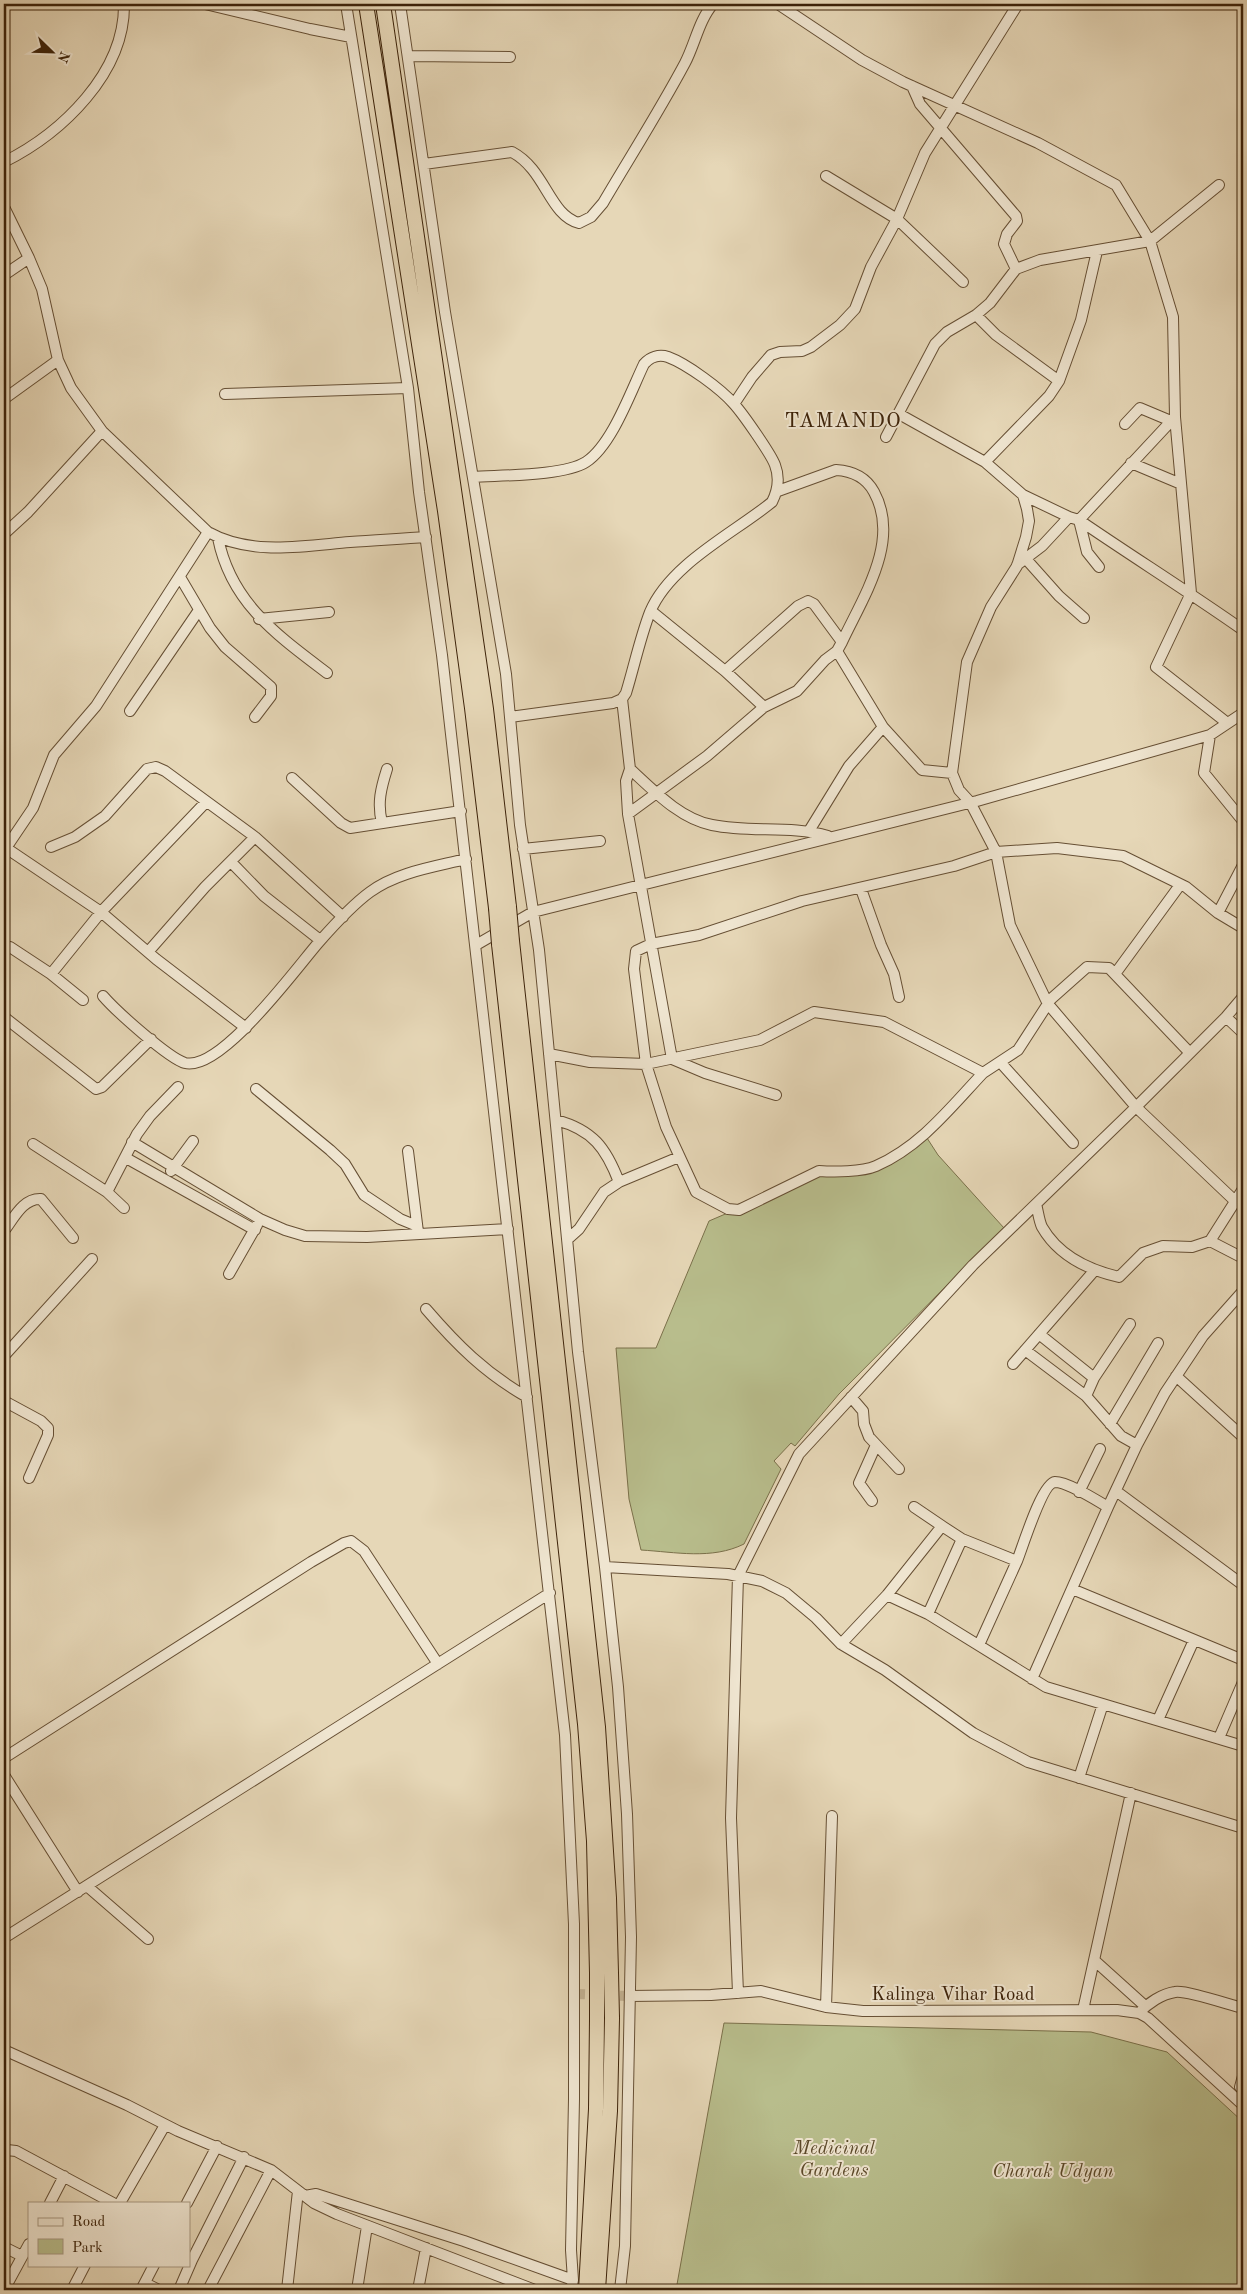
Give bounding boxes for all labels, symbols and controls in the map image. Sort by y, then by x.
north arrow [28,28,78,78]
text: N [54,49,72,65]
district label: TAMANDO [784,411,902,432]
street label: Kalinga Vihar Road [871,1986,1035,2005]
park label: Medicinal Gardens [792,2140,876,2181]
park label: Charak Udyan [992,2163,1114,2182]
legend [28,2202,190,2266]
text: Road [72,2215,106,2230]
text: Park [72,2241,103,2256]

